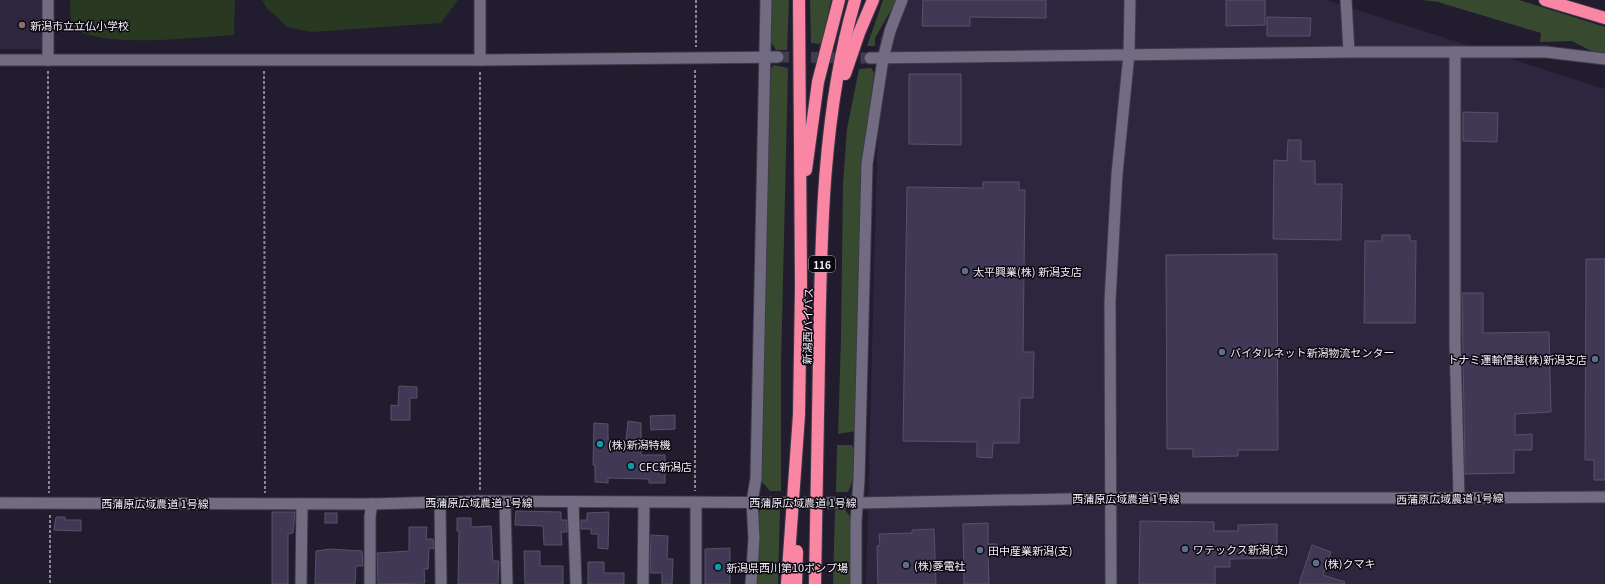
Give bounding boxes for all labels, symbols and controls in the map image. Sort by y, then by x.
place label: 新潟市立立仏小学校 [30,17,129,33]
marker: 新潟市立立仏小学校 [17,20,27,30]
road number: 116 [809,256,835,272]
place label: 太平興業(株) 新潟支店 [973,263,1082,279]
marker: 太平興業(株) 新潟支店 [960,266,970,276]
street label: 新潟西バイパス [798,287,816,365]
place label: バイタルネット新潟物流センター [1230,344,1395,360]
marker: バイタルネット新潟物流センター [1217,347,1227,357]
place label: トナミ運輸信越(株)新潟支店 [1448,351,1587,367]
marker: トナミ運輸信越(株)新潟支店 [1590,354,1600,364]
place label: (株)新潟特機 [608,436,670,452]
marker: (株)新潟特機 [595,439,605,449]
place label: CFC新潟店 [639,458,692,474]
marker: CFC新潟店 [626,461,636,471]
street label: 西蒲原広域農道 1号線 [1396,489,1504,507]
street label: 西蒲原広域農道 1号線 [1072,490,1180,506]
street label: 西蒲原広域農道 1号線 [425,494,533,510]
street label: 西蒲原広域農道 1号線 [749,494,857,510]
street label: 西蒲原広域農道 1号線 [101,495,209,511]
place label: ワテックス新潟(支) [1193,541,1288,557]
place label: 田中産業新潟(支) [988,542,1072,558]
marker: ワテックス新潟(支) [1180,544,1190,554]
marker: 田中産業新潟(支) [975,545,985,555]
place label: (株)クマキ [1324,555,1375,571]
place label: (株)菱電社 [914,557,965,573]
marker: (株)クマキ [1311,558,1321,568]
place label: 新潟県西川第10ポンプ場 [726,559,848,575]
marker: (株)菱電社 [901,560,911,570]
marker: 新潟県西川第10ポンプ場 [713,562,723,572]

